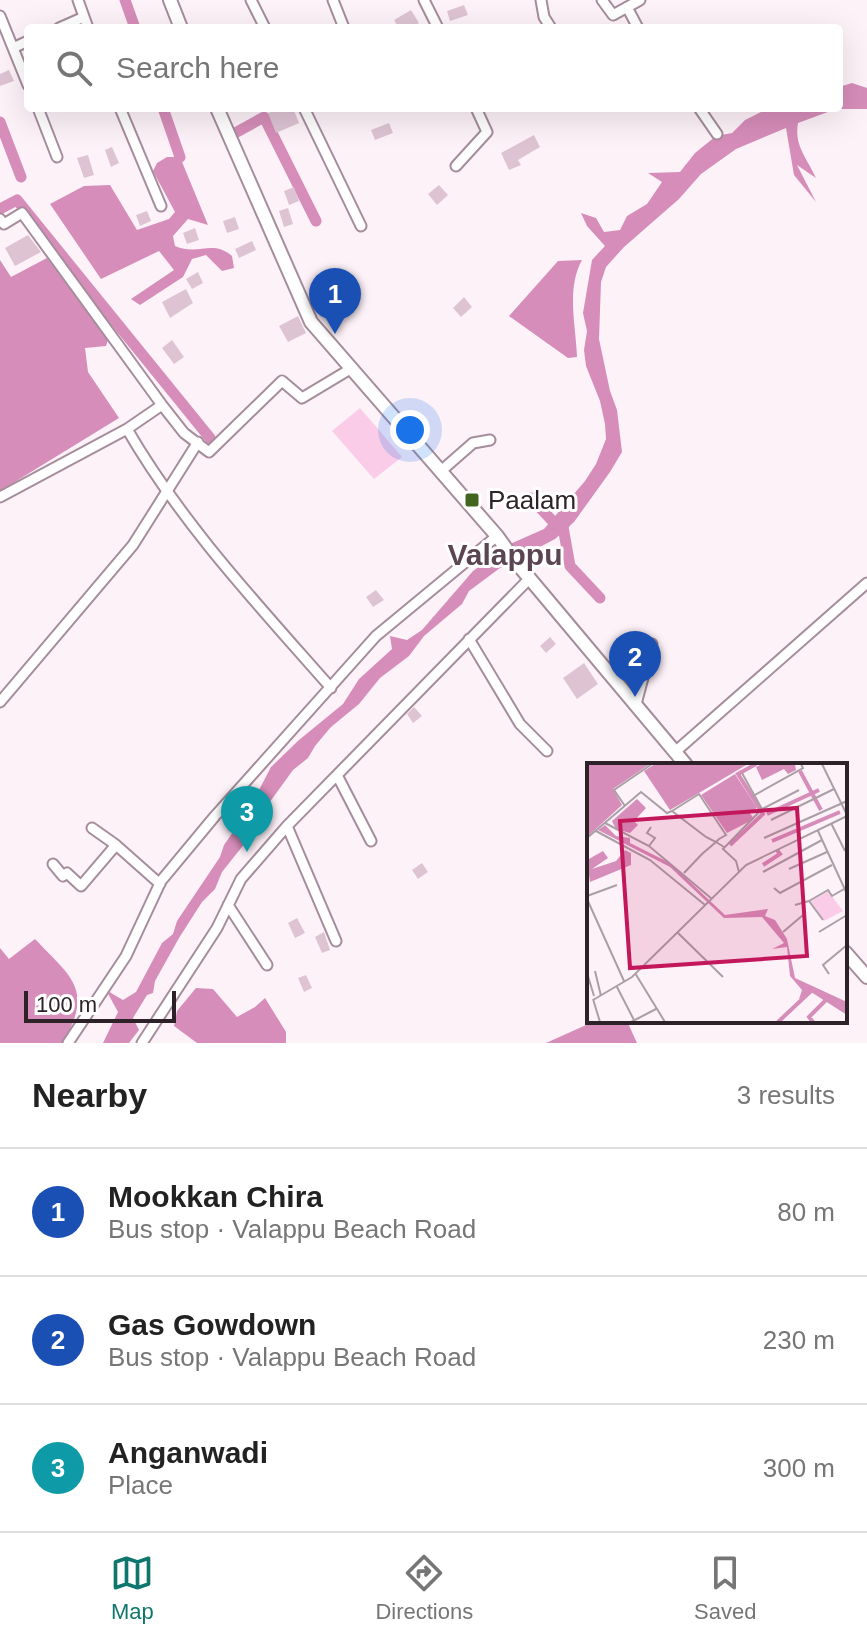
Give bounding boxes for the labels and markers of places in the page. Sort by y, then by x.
pin: 1 [309,268,361,334]
place label: Paalam [488,485,576,515]
marker: Paalam [463,491,481,509]
pin: 2 [609,631,661,697]
pin: 3 [221,786,273,852]

